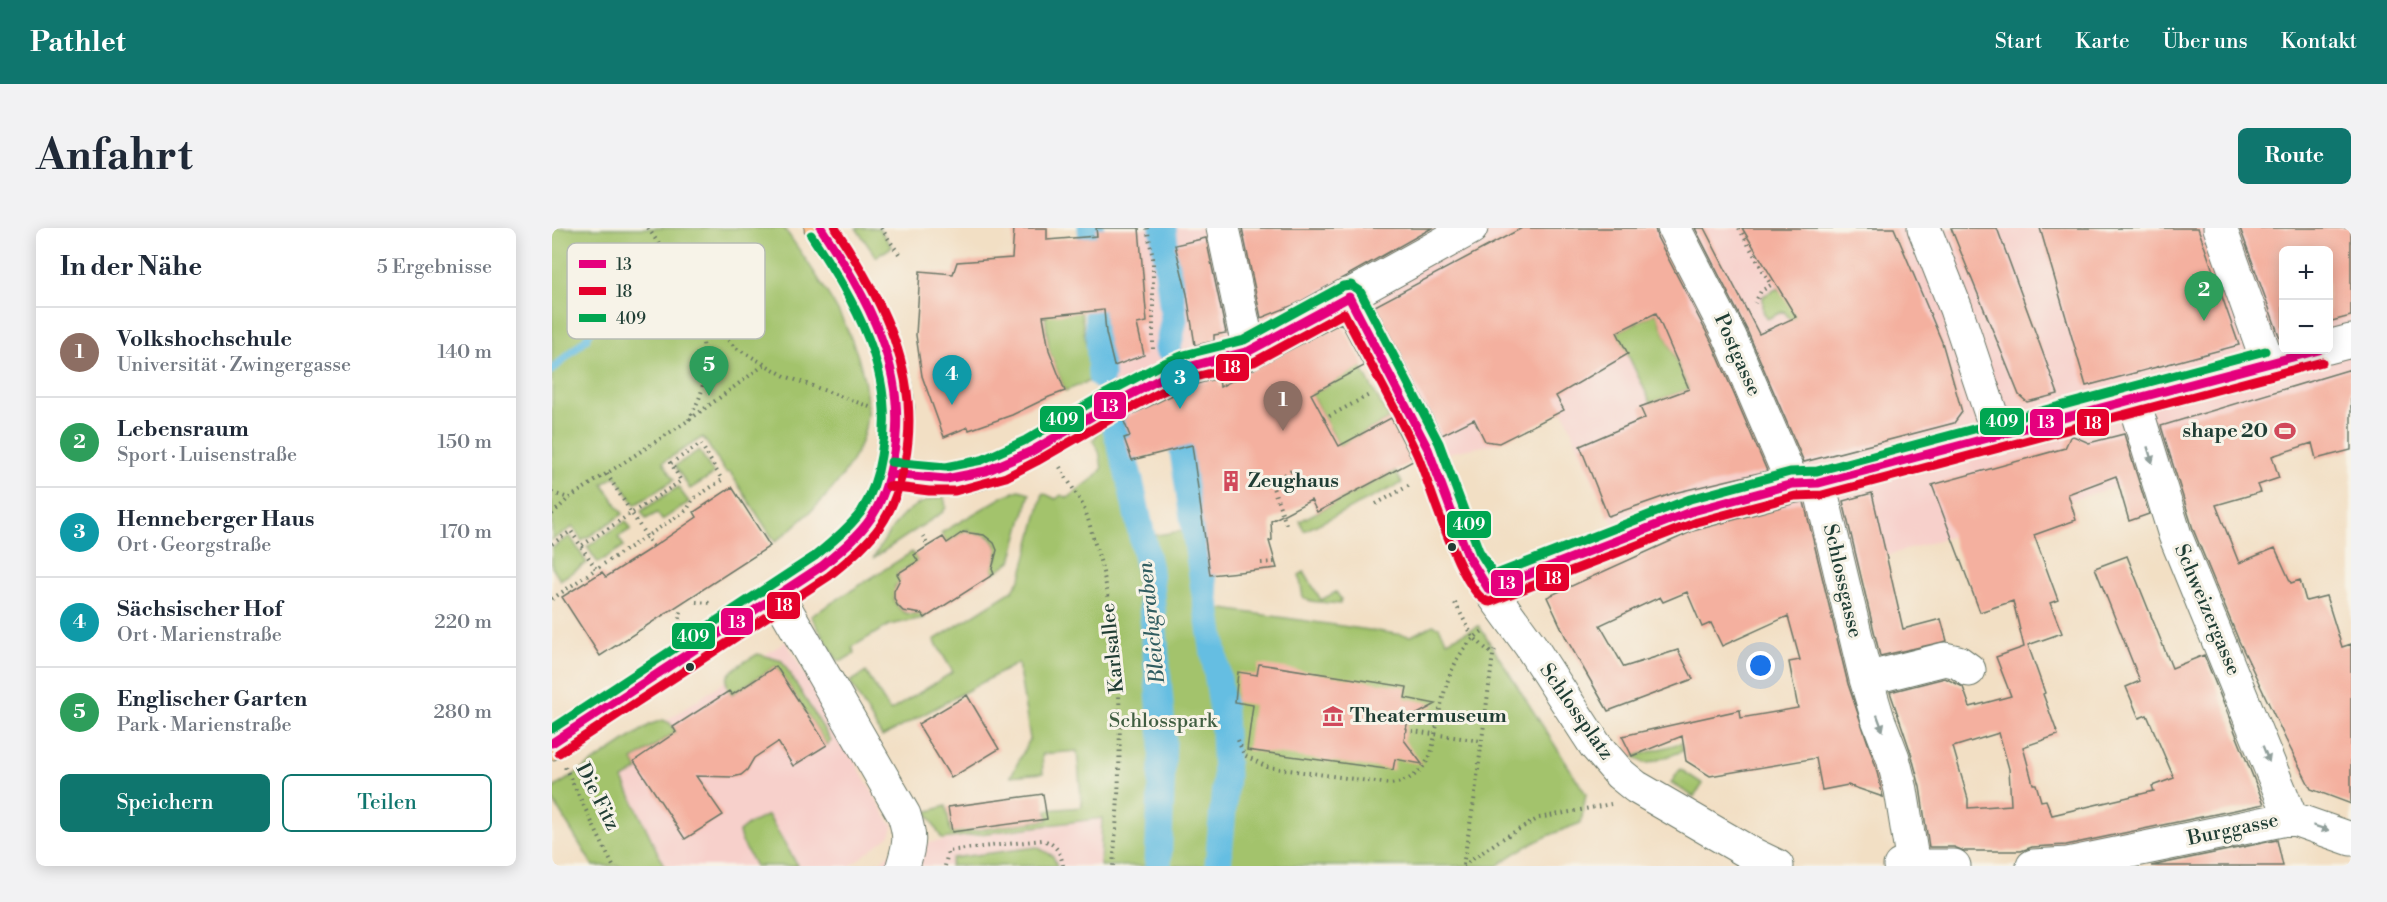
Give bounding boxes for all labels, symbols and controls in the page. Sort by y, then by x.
text: Pathlet [30,25,126,60]
text: Start [1995,29,2042,55]
text: Karte [2075,29,2130,55]
text: Über uns [2163,29,2248,55]
text: Kontakt [2281,29,2357,55]
button: Route [2238,128,2351,184]
text: Anfahrt [36,130,193,183]
legend [567,243,765,339]
map controls [2279,246,2333,354]
button: + [2279,246,2333,300]
text: In der Nähe [60,251,202,283]
text: 5 Ergebnisse [377,255,492,280]
text: 13 [616,255,632,275]
pin: 2 [2184,272,2224,321]
text: 18 [616,282,633,302]
button: − [2279,300,2333,354]
text: 409 [616,309,646,329]
street label: Postgasse [1708,310,1766,400]
text: Volkshochschule [117,326,292,353]
text: 1 [75,340,84,365]
text: 140 m [437,340,492,365]
pin: 5 [690,346,728,396]
text: Universität · Zwingergasse [117,353,351,378]
line badge: 18 [1215,353,1250,382]
pin: 4 [932,356,972,405]
text: 18 [1223,358,1241,378]
pin: 3 [1160,360,1200,409]
pin: 1 [1264,382,1302,431]
line badge: 13 [1093,391,1127,420]
text: 13 [1101,397,1119,417]
line badge: 409 [1039,405,1085,433]
line badge: 409 [1979,407,2025,436]
line badge: 13 [2029,408,2064,437]
line badge: 18 [2076,408,2110,437]
text: 409 [1046,410,1078,430]
text: 409 [1986,412,2018,432]
text: 13 [2037,413,2055,433]
text: 18 [2084,414,2102,434]
text: Lebensraum [117,416,249,443]
place label: shape 20 [2183,419,2268,444]
sports icon: shape 20 [2273,419,2297,443]
text: 2 [73,430,86,455]
text: 150 m [437,430,492,455]
text: Sport · Luisenstraße [117,443,297,468]
one-way arrow [2146,446,2156,464]
building icon: Zeughaus [1219,469,1243,493]
place label: Zeughaus [1248,469,1339,494]
text: Henneberger Haus [117,506,314,533]
line badge: 409 [1446,510,1492,539]
text: 409 [1453,515,1485,535]
text: 3 [73,520,86,545]
text: 170 m [440,520,492,545]
street label: Schlossgasse [1817,522,1867,640]
text: Ort · Georgstraße [117,533,271,558]
unlabelled marker [1446,541,1458,553]
street label: Schweizergasse [2168,541,2246,679]
water label: Bleichgraben [1133,561,1171,686]
line badge: 18 [1535,563,1570,592]
line badge: 13 [1490,569,1524,597]
text: 18 [1544,569,1562,589]
text: 13 [1498,574,1516,594]
line badge: 18 [766,591,801,620]
text: Sächsischer Hof [117,596,282,623]
text: 18 [775,596,793,616]
street label: Karlsallee [1096,602,1130,694]
line badge: 13 [720,607,754,636]
text: 4 [73,610,86,635]
text: 220 m [434,610,492,635]
text: 13 [728,613,746,633]
line badge: 409 [671,622,716,650]
text: Ort · Marienstraße [117,623,282,648]
text: 409 [677,627,709,647]
your location [1746,651,1775,680]
street label: Schlossplatz [1534,659,1618,765]
unlabelled marker [684,661,696,673]
text: Englischer Garten [117,686,307,713]
text: 5 [73,700,86,725]
text: 280 m [433,700,492,725]
museum icon: Theatermuseum [1321,704,1345,728]
place label: Theatermuseum [1350,704,1507,729]
park label: Schlosspark [1109,709,1219,734]
text: Park · Marienstraße [117,713,292,738]
one-way arrow [1875,714,1885,732]
one-way arrow [2261,745,2271,763]
street label: Die Fitz [569,759,625,835]
button: Speichern [60,774,270,832]
button: Teilen [282,774,492,832]
street label: Burggasse [2184,808,2281,852]
one-way arrow [2312,824,2330,833]

